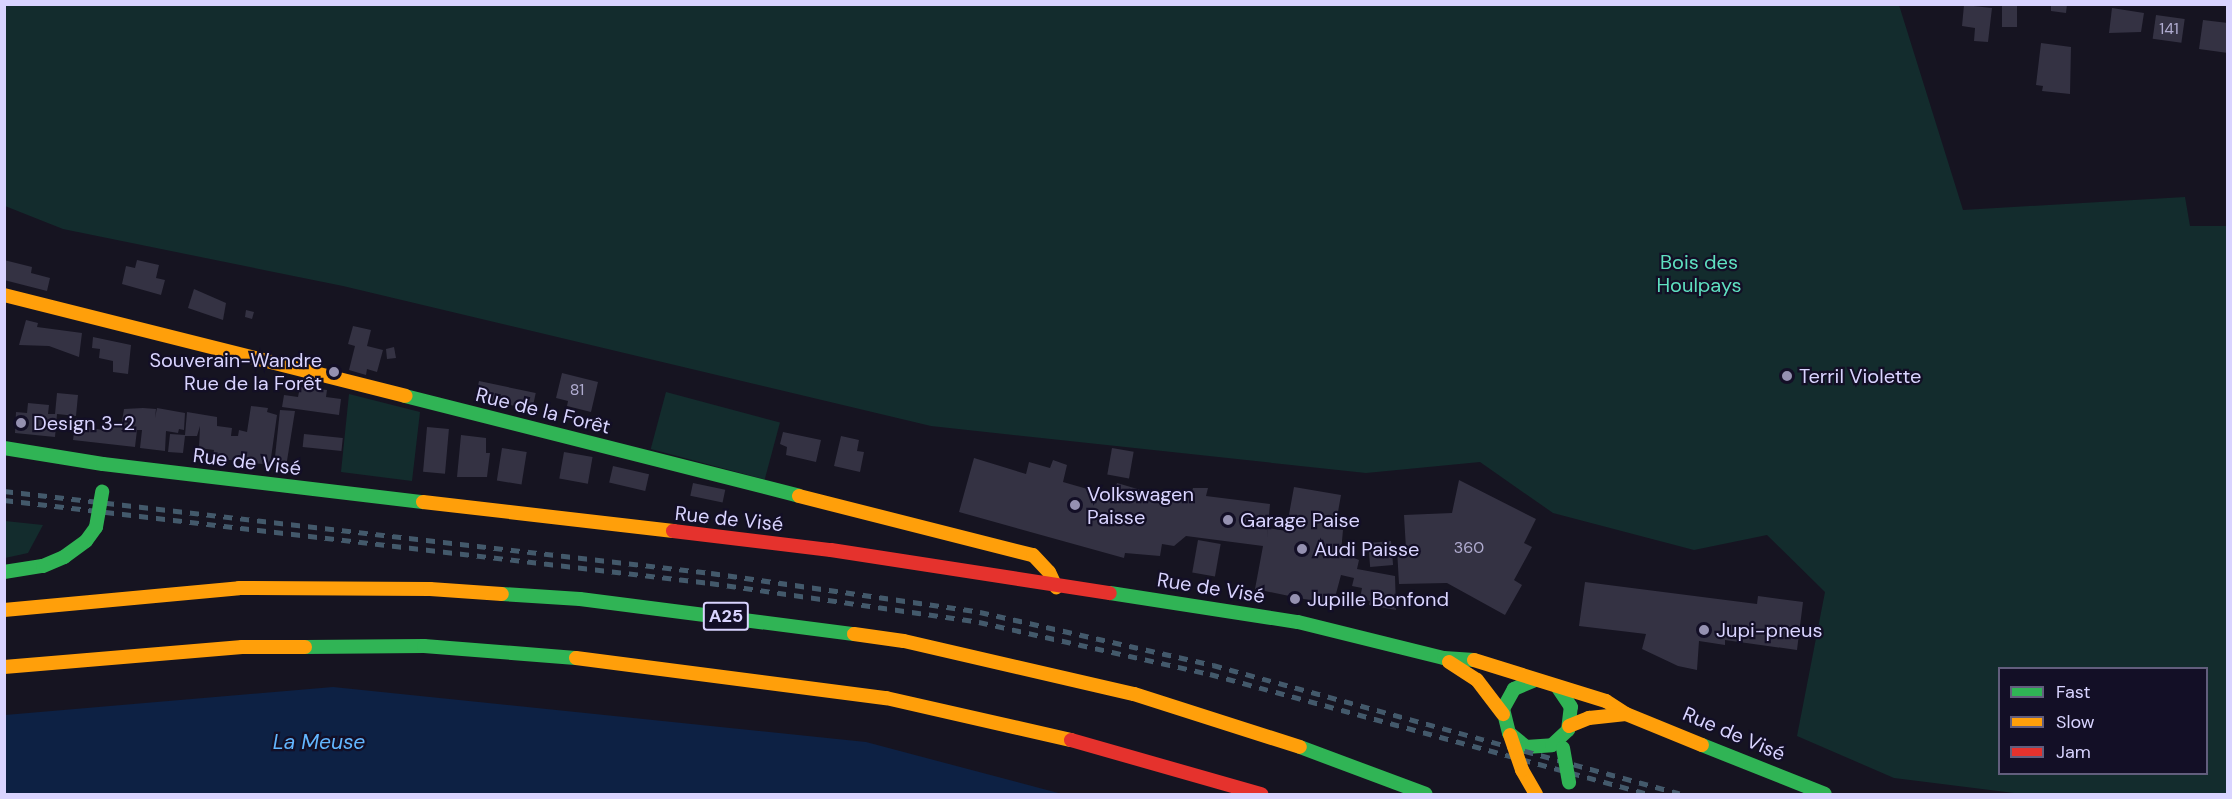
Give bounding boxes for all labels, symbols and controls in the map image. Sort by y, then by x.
house number: 141 [2159,19,2179,39]
park label: Bois des Houlpays [1656,250,1742,297]
place label: Souverain-Wandre Rue de la Forêt [149,348,322,395]
place label: Terril Violette [1799,364,1921,388]
marker: Souverain-Wandre Rue de la Forêt [327,365,341,379]
marker: Terril Violette [1780,369,1794,383]
house number: 81 [570,380,584,400]
street label: Rue de la Forêt [473,383,613,439]
place label: Design 3-2 [33,411,135,435]
marker: Design 3-2 [14,416,28,430]
street label: Rue de Visé [192,443,302,481]
place label: Volkswagen Paisse [1087,482,1194,529]
marker: Volkswagen Paisse [1068,498,1082,512]
street label: Rue de Visé [674,501,784,537]
place label: Garage Paise [1240,508,1360,532]
marker: Garage Paise [1221,513,1235,527]
place label: Audi Paisse [1314,537,1419,561]
house number: 360 [1454,538,1484,558]
marker: Audi Paisse [1295,542,1309,556]
street label: Rue de Visé [1155,568,1267,608]
place label: Jupille Bonfond [1307,587,1449,611]
marker: Jupille Bonfond [1288,592,1302,606]
road number: A25 [702,601,750,631]
place label: Jupi-pneus [1716,618,1822,642]
marker: Jupi-pneus [1697,623,1711,637]
legend [1998,667,2208,775]
text: Fast [2056,680,2091,704]
street label: Rue de Visé [1679,702,1789,766]
text: Slow [2056,710,2095,734]
water label: La Meuse [273,729,365,755]
text: Jam [2056,740,2091,764]

